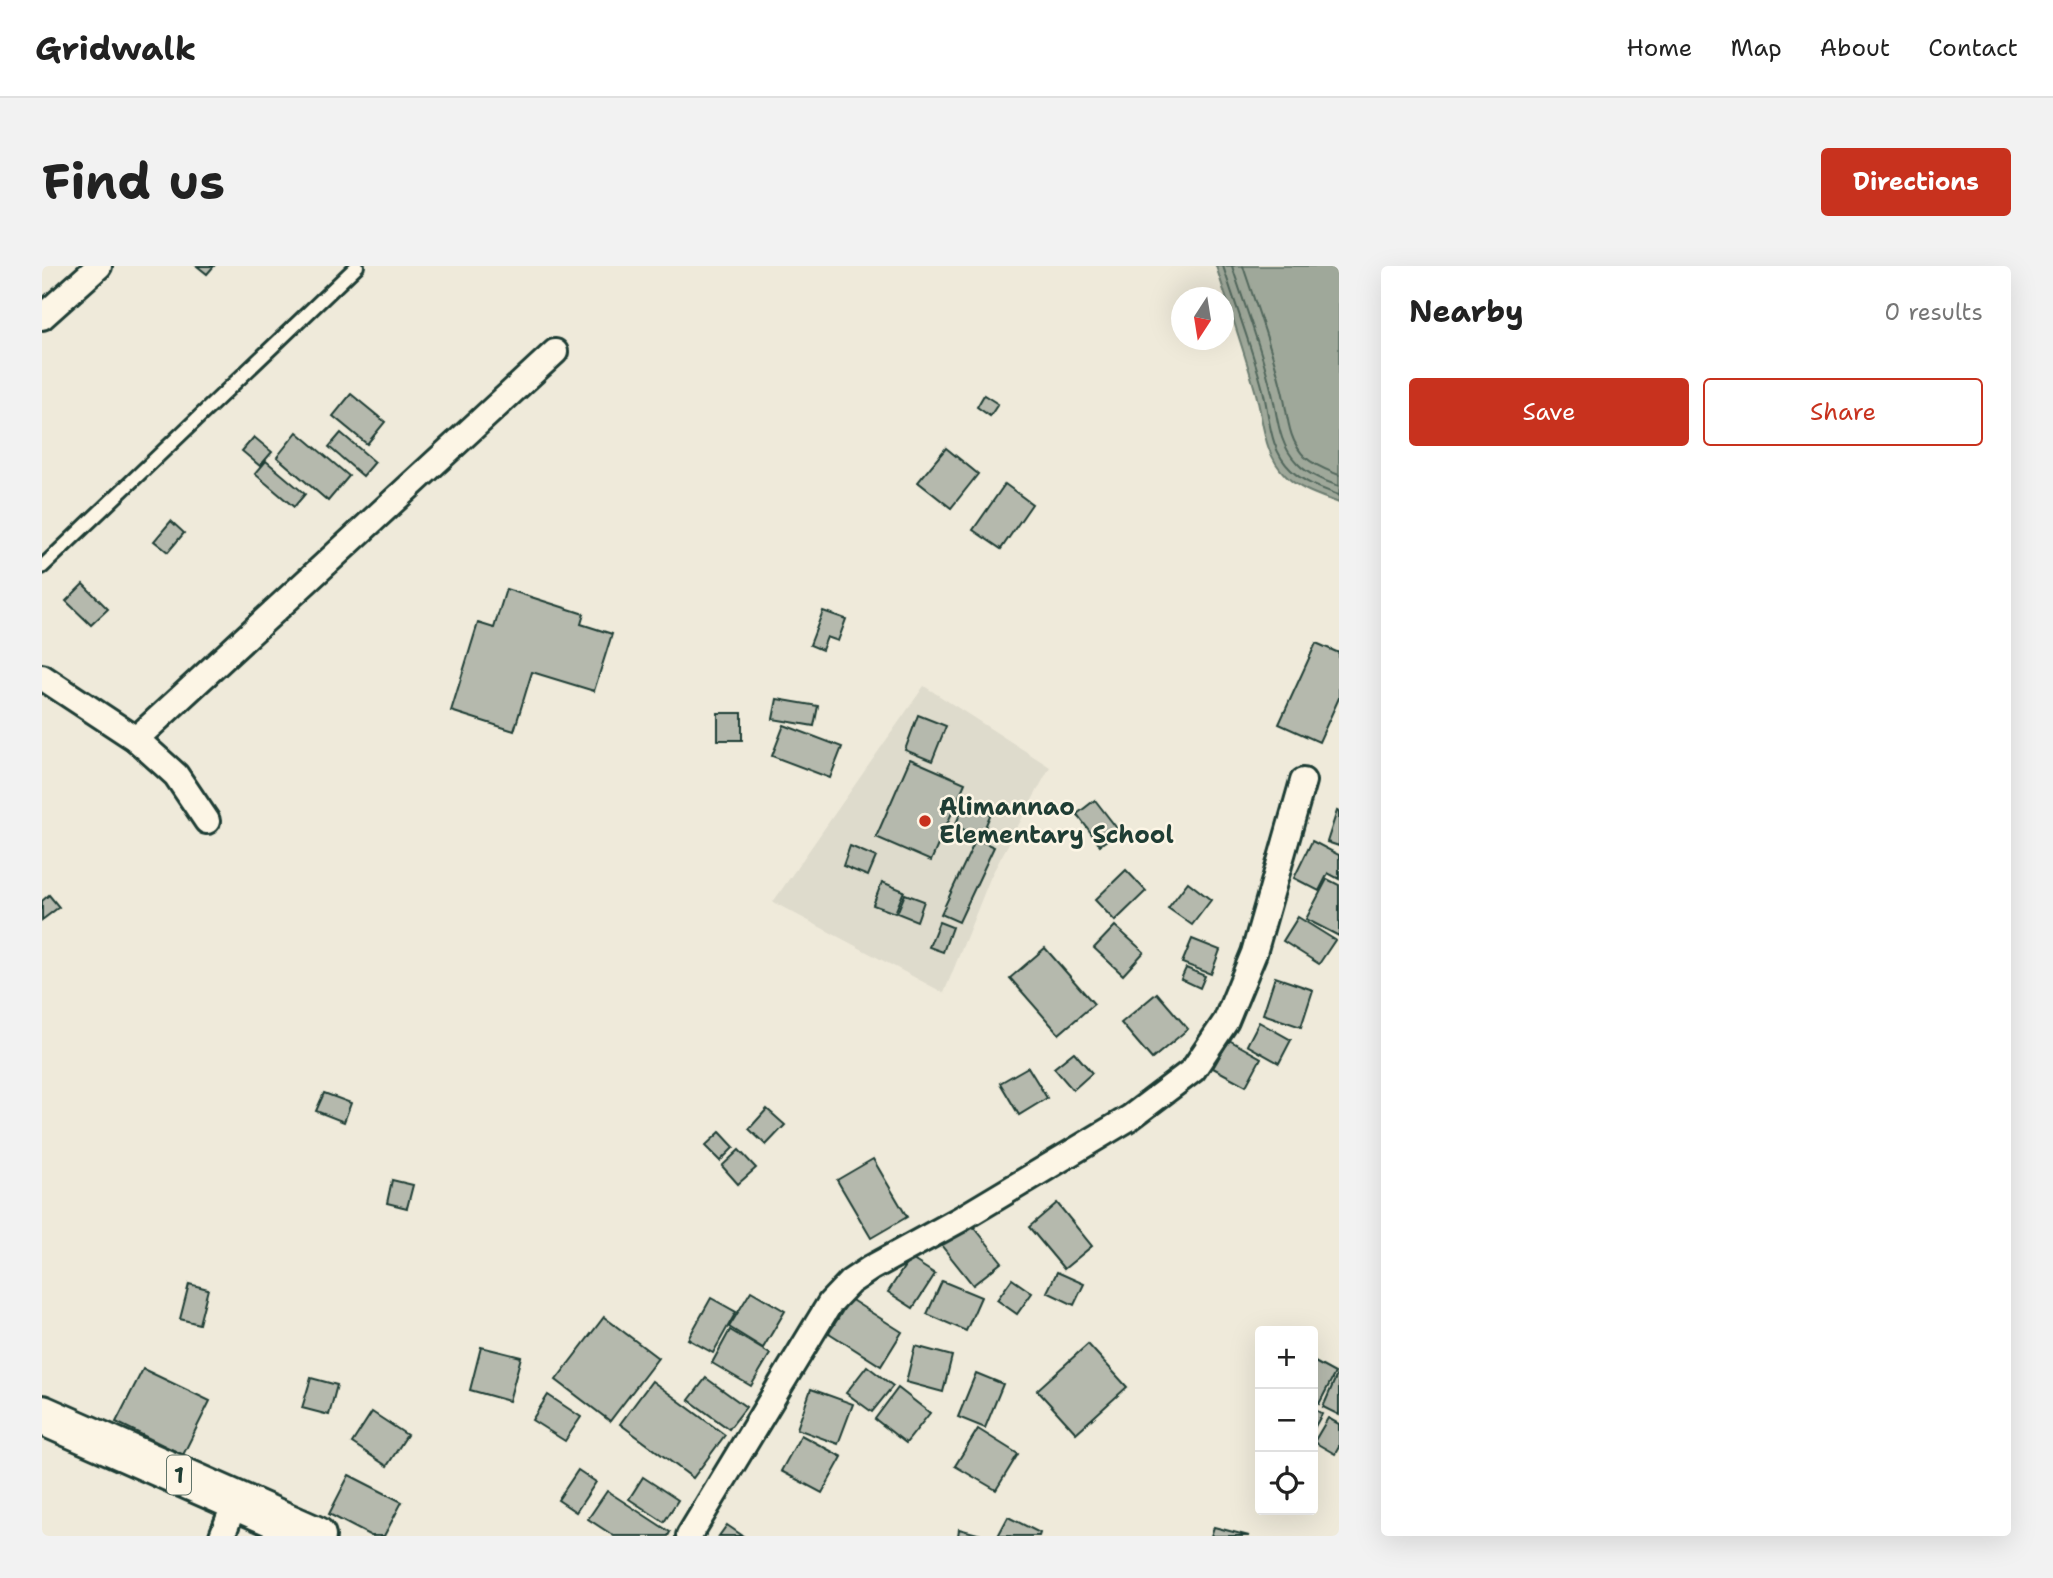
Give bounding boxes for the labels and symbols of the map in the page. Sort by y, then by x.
north arrow [1171,287,1234,350]
place label: Alimannao Elementary School [939,791,1174,851]
marker: Alimannao Elementary School [917,813,933,829]
road number: 1 [167,1456,191,1494]

